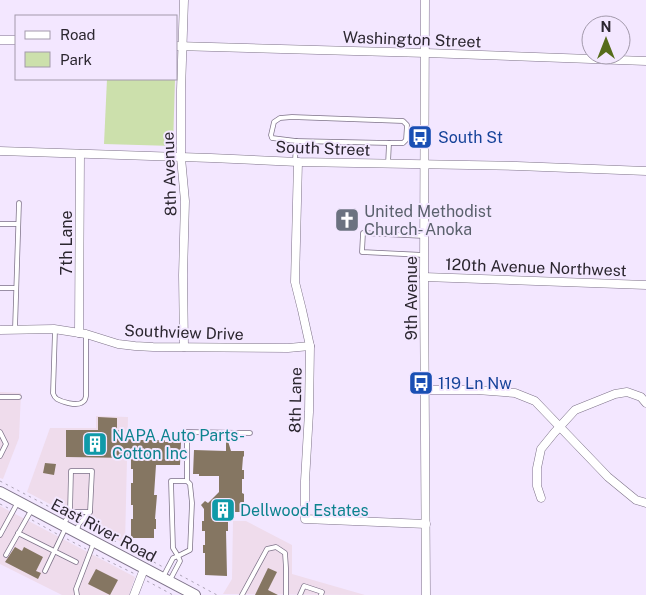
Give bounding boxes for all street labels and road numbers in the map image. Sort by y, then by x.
street label: Washington Street [342,28,482,51]
street label: 8th Avenue [159,131,180,217]
street label: South Street [275,137,371,160]
street label: 7th Lane [57,210,76,276]
street label: 120th Avenue Northwest [445,255,627,280]
street label: 9th Avenue [402,256,421,340]
street label: Southview Drive [124,321,244,344]
street label: 8th Lane [285,367,306,433]
street label: East River Road [48,495,160,566]

